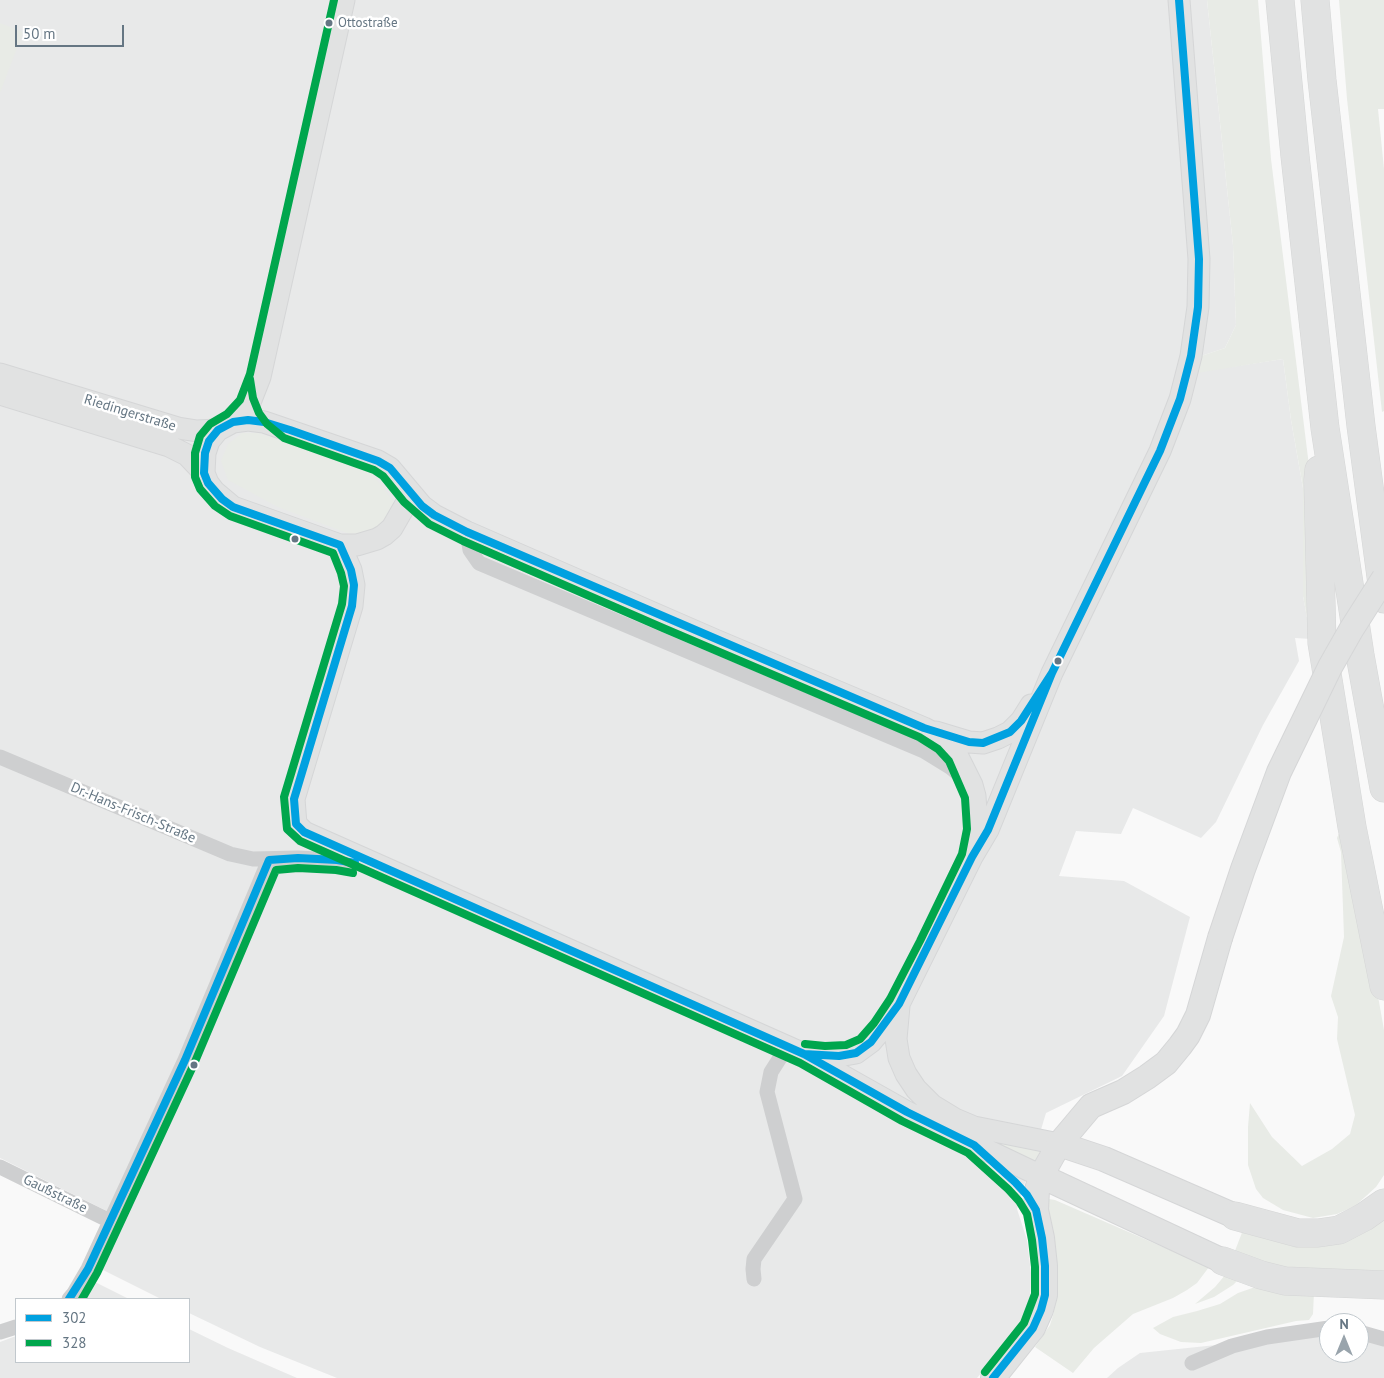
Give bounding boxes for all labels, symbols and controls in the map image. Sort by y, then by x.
scale bar [18,15,126,47]
place label: Ottostraße [338,15,398,31]
marker: Ottostraße [324,18,334,28]
text: 50 m [23,24,56,43]
street label: Riedingerstraße [82,391,178,435]
unlabelled marker [290,534,300,544]
unlabelled marker [1053,656,1063,666]
street label: Dr.-Hans-Frisch-Straße [68,779,198,847]
unlabelled marker [189,1060,199,1070]
street label: Gaußstraße [20,1171,90,1217]
legend [15,1298,190,1363]
text: 302 [62,1308,87,1327]
north arrow [1319,1313,1369,1363]
text: N [1339,1315,1349,1333]
text: 328 [62,1333,87,1352]

